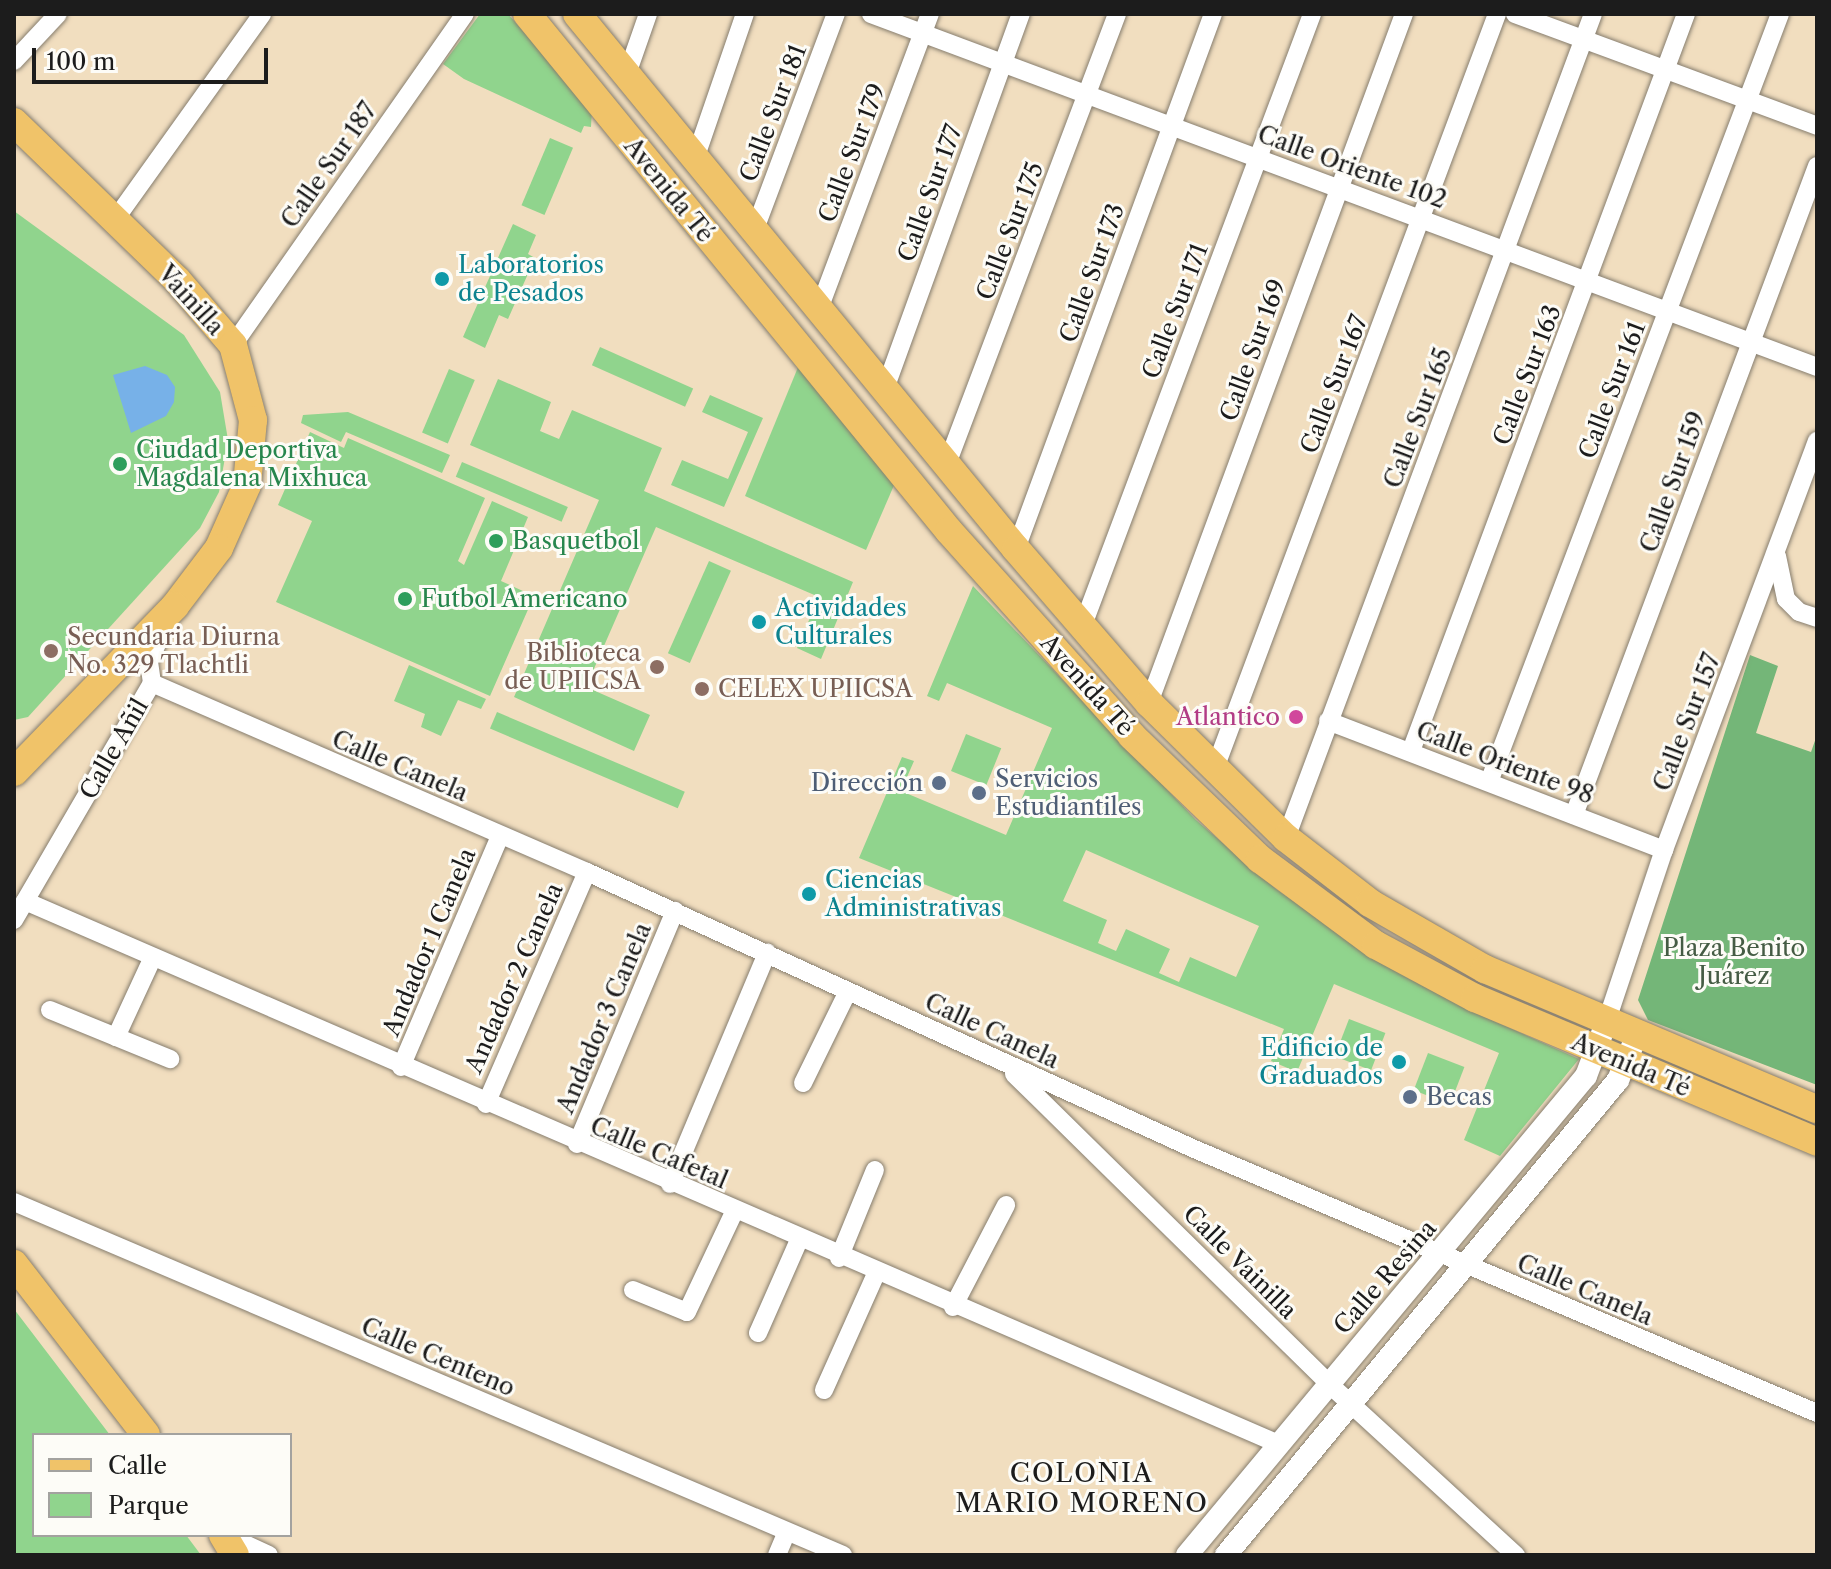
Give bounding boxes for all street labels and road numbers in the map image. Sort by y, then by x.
street label: Calle Sur 181 [734,40,812,186]
street label: Calle Sur 179 [812,79,892,227]
street label: Calle Sur 187 [275,97,383,233]
street label: Calle Sur 177 [892,120,968,266]
street label: Calle Oriente 102 [1254,120,1450,214]
street label: Avenida Té [618,132,720,248]
street label: Calle Sur 175 [970,158,1050,304]
street label: Calle Sur 173 [1053,199,1131,347]
street label: Calle Sur 171 [1136,239,1214,383]
street label: Vainilla [152,259,230,341]
street label: Calle Sur 169 [1214,275,1292,425]
street label: Calle Sur 163 [1487,301,1567,449]
street label: Calle Sur 167 [1294,310,1374,458]
street label: Calle Sur 161 [1573,317,1651,463]
street label: Calle Sur 165 [1378,344,1458,492]
street label: Calle Sur 159 [1634,407,1712,557]
street label: Avenida Té [1034,628,1140,742]
street label: Calle Sur 157 [1647,649,1727,795]
street label: Calle Añil [73,693,155,805]
street label: Calle Oriente 98 [1412,716,1598,810]
street label: Calle Canela [328,724,472,808]
street label: Andador 1 Canela [376,843,482,1041]
street label: Andador 2 Canela [459,878,569,1078]
street label: Andador 3 Canela [551,918,657,1118]
street label: Calle Canela [920,987,1064,1075]
street label: Avenida Té [1567,1027,1695,1103]
street label: Calle Cafetal [586,1111,732,1195]
street label: Calle Vainilla [1177,1199,1303,1325]
street label: Calle Resina [1328,1214,1442,1340]
street label: Calle Canela [1513,1248,1657,1332]
street label: Calle Centeno [357,1312,519,1402]

